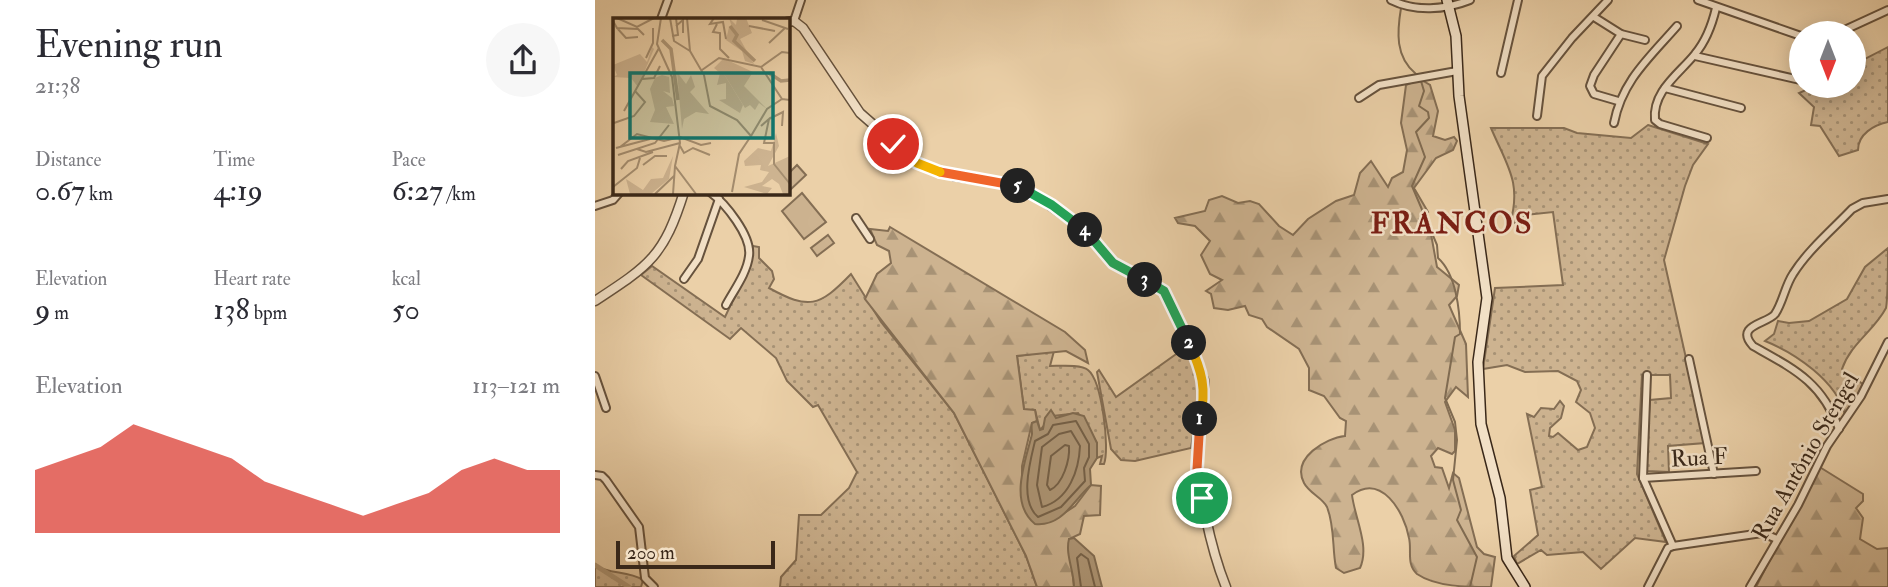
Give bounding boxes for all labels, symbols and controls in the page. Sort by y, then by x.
inset map [613,18,789,194]
text: Evening run [35,21,223,69]
north arrow [1789,21,1865,98]
map controls [1789,21,1866,98]
button: share [486,23,560,97]
text: 21:38 [35,71,80,100]
pin [863,114,923,174]
icon: check [874,125,912,163]
text: Distance [35,148,101,172]
text: Time [213,148,255,172]
text: Pace [392,148,426,172]
pin: 5 [1001,168,1035,204]
text: 0.67 [35,172,85,209]
text: 4:19 [213,172,263,209]
text: 6:27 [392,172,443,209]
text: 5 [1013,173,1022,197]
text: km [85,182,113,206]
text: /km [443,182,476,206]
district label: FRANCOS [1371,205,1533,242]
pin: 4 [1067,212,1103,247]
text: 4 [1079,217,1090,241]
pin: 3 [1127,262,1163,298]
text: Elevation [35,267,107,291]
text: Heart rate [213,267,291,291]
text: kcal [392,267,421,291]
text: 3 [1141,267,1148,291]
text: 9 [35,291,50,328]
text: 138 [213,291,250,328]
text: 50 [392,291,420,328]
text: m [50,301,69,325]
text: bpm [250,301,287,325]
pin: 2 [1171,326,1207,360]
text: 2 [1184,330,1193,354]
street label: Rua Antônio Stengel [1745,367,1865,546]
text: Elevation [35,371,123,400]
text: 113–121 m [472,371,560,400]
pin: 1 [1183,402,1217,436]
text: 1 [1196,406,1203,430]
street label: Rua F [1670,442,1728,473]
pin [1172,468,1232,528]
icon: arrive [1183,479,1221,517]
scale bar [616,538,775,570]
text: 200 m [627,541,675,565]

